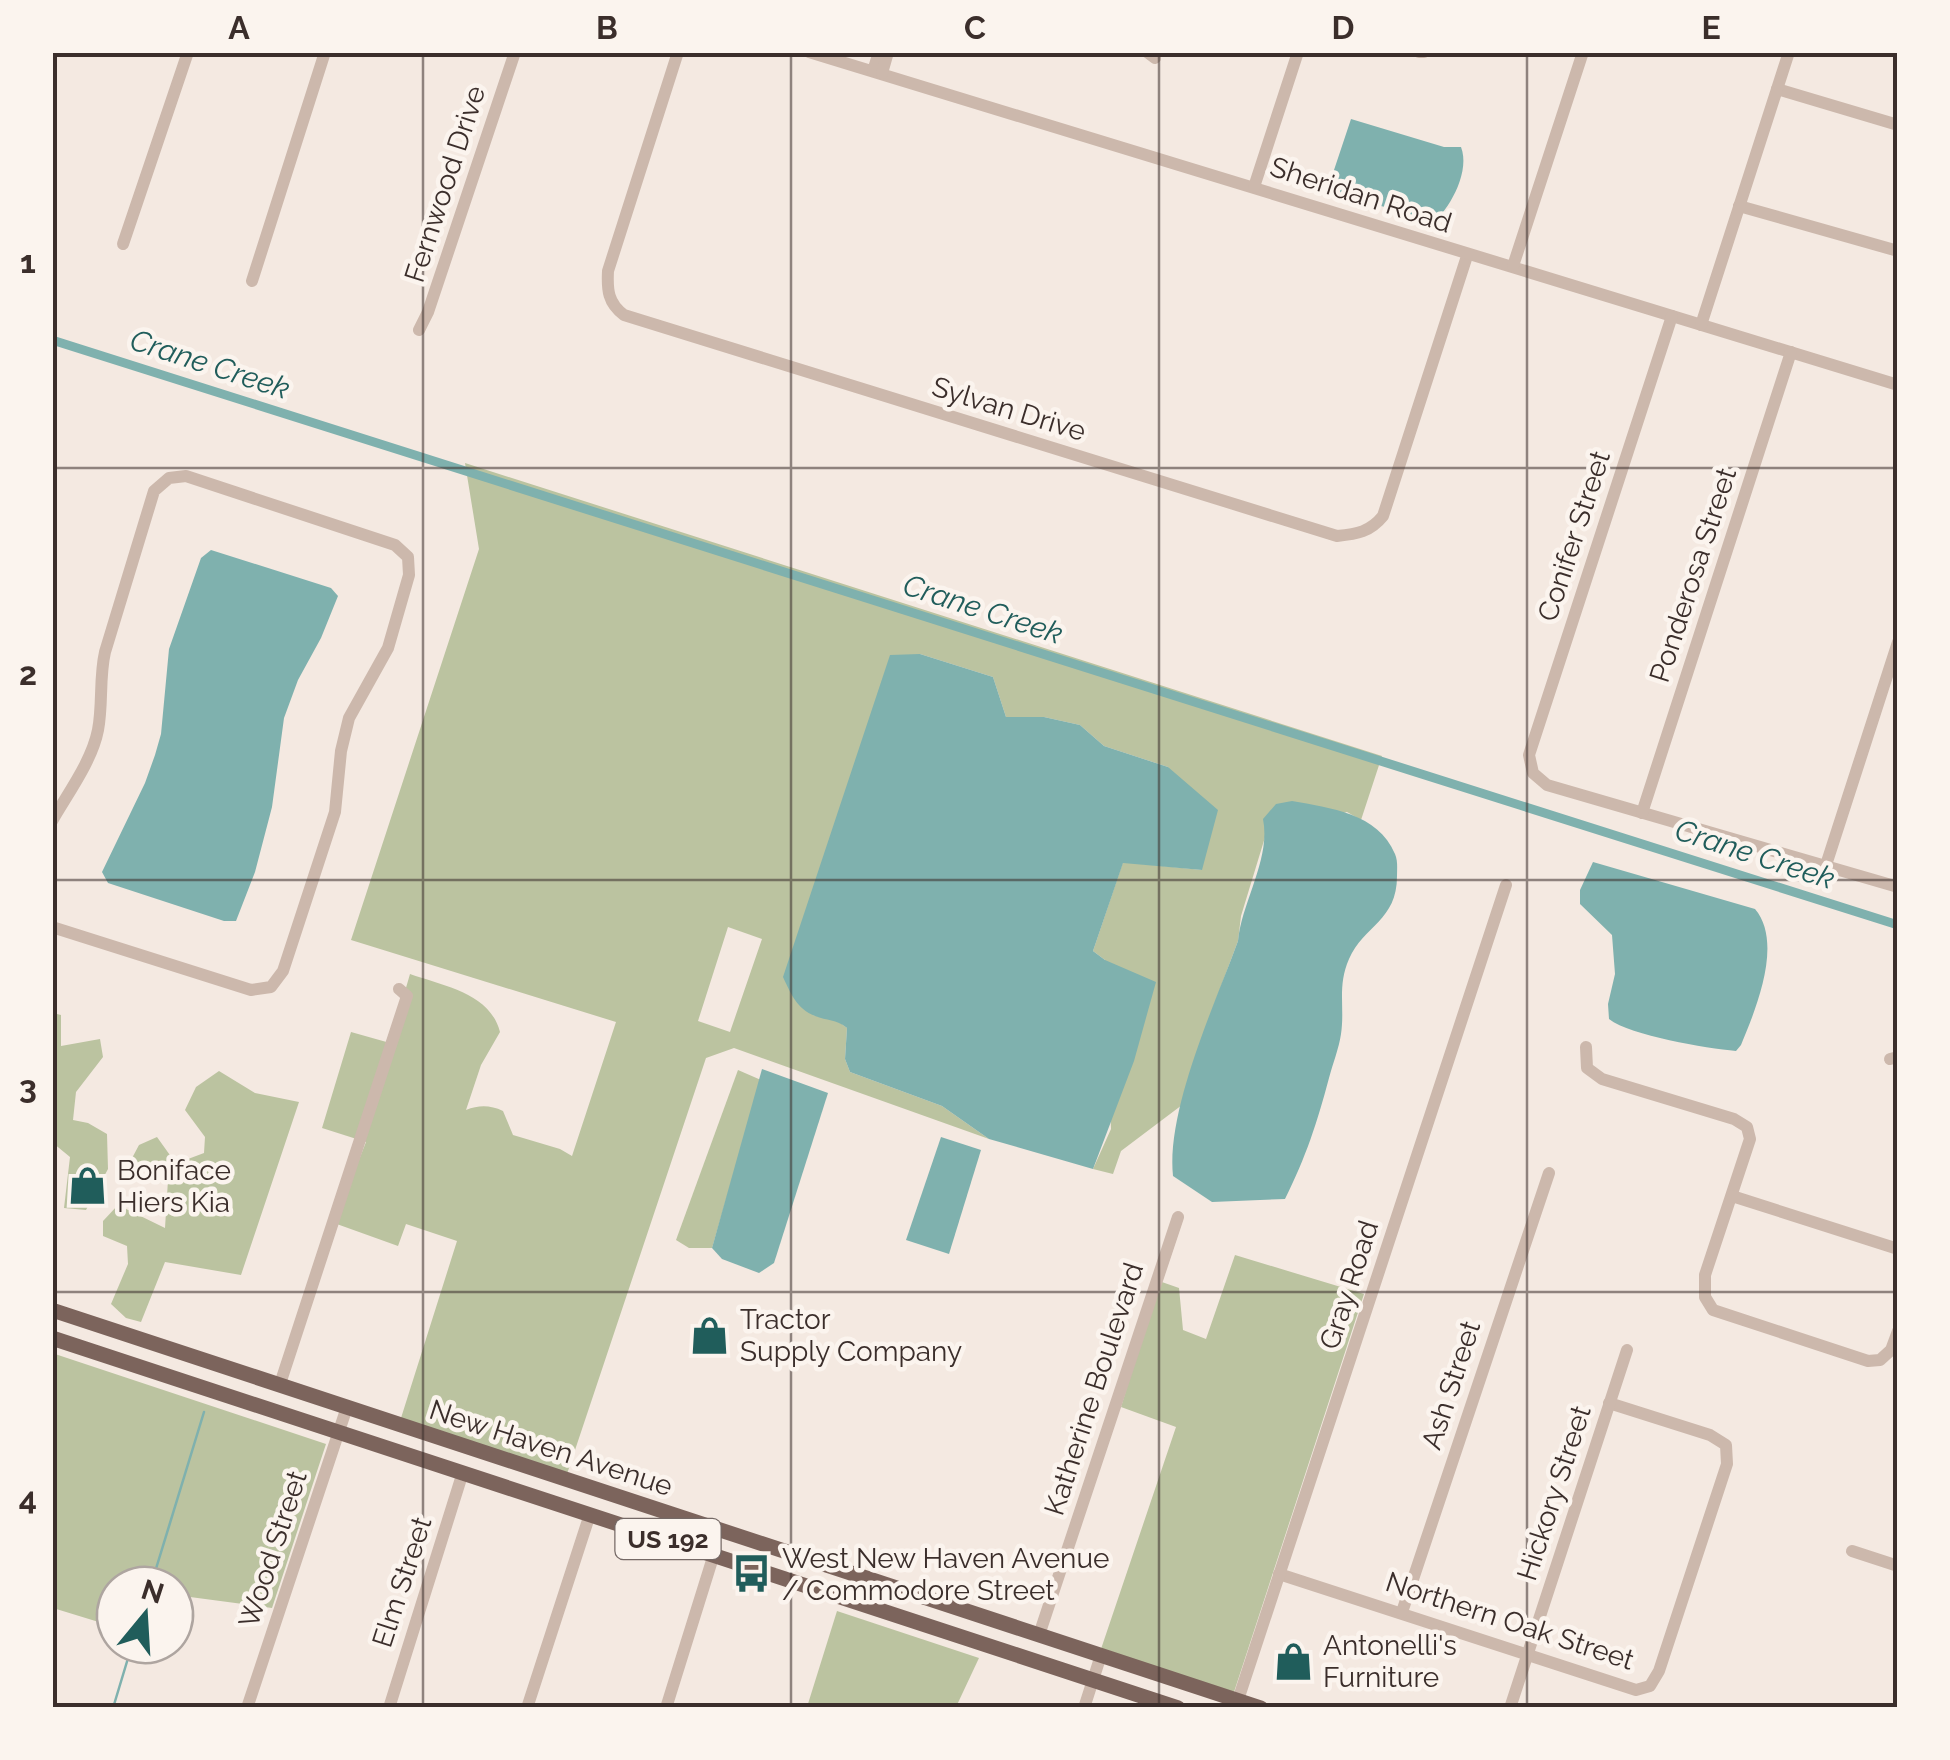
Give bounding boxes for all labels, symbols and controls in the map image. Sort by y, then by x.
text: A [228,9,250,46]
text: B [596,9,618,46]
text: C [964,9,986,46]
text: D [1332,9,1354,46]
text: E [1701,9,1721,46]
street label: Fernwood Drive [398,82,492,286]
street label: Sheridan Road [1266,150,1456,240]
text: 1 [20,243,36,280]
water label: Crane Creek [126,322,294,406]
street label: Sylvan Drive [928,370,1090,448]
street label: Conifer Street [1531,446,1617,625]
street label: Ponderosa Street [1643,463,1743,686]
water label: Crane Creek [899,567,1067,651]
text: 2 [19,655,37,692]
water label: Crane Creek [1671,812,1839,896]
text: 3 [19,1068,37,1105]
place label: Boniface Hiers Kia [117,1154,231,1219]
shop icon: Boniface Hiers Kia [66,1165,108,1207]
street label: Gray Road [1313,1216,1385,1354]
street label: Katherine Boulevard [1038,1259,1150,1519]
place label: Tractor Supply Company [740,1303,962,1368]
shop icon: Tractor Supply Company [689,1314,731,1356]
street label: Ash Street [1415,1316,1487,1454]
street label: New Haven Avenue [425,1393,677,1503]
street label: Hickory Street [1510,1401,1598,1585]
street label: Wood Street [232,1466,314,1632]
text: 4 [19,1480,37,1517]
street label: Elm Street [365,1512,439,1651]
road number: US 192 [616,1519,720,1559]
place label: West New Haven Avenue / Commodore Street [782,1542,1110,1607]
bus stop icon: West New Haven Avenue / Commodore Street [731,1553,773,1595]
north arrow [95,1565,195,1665]
street label: Northern Oak Street [1382,1565,1639,1677]
text: N [137,1573,168,1611]
place label: Antonelli's Furniture [1323,1629,1457,1694]
shop icon: Antonelli's Furniture [1272,1640,1314,1682]

